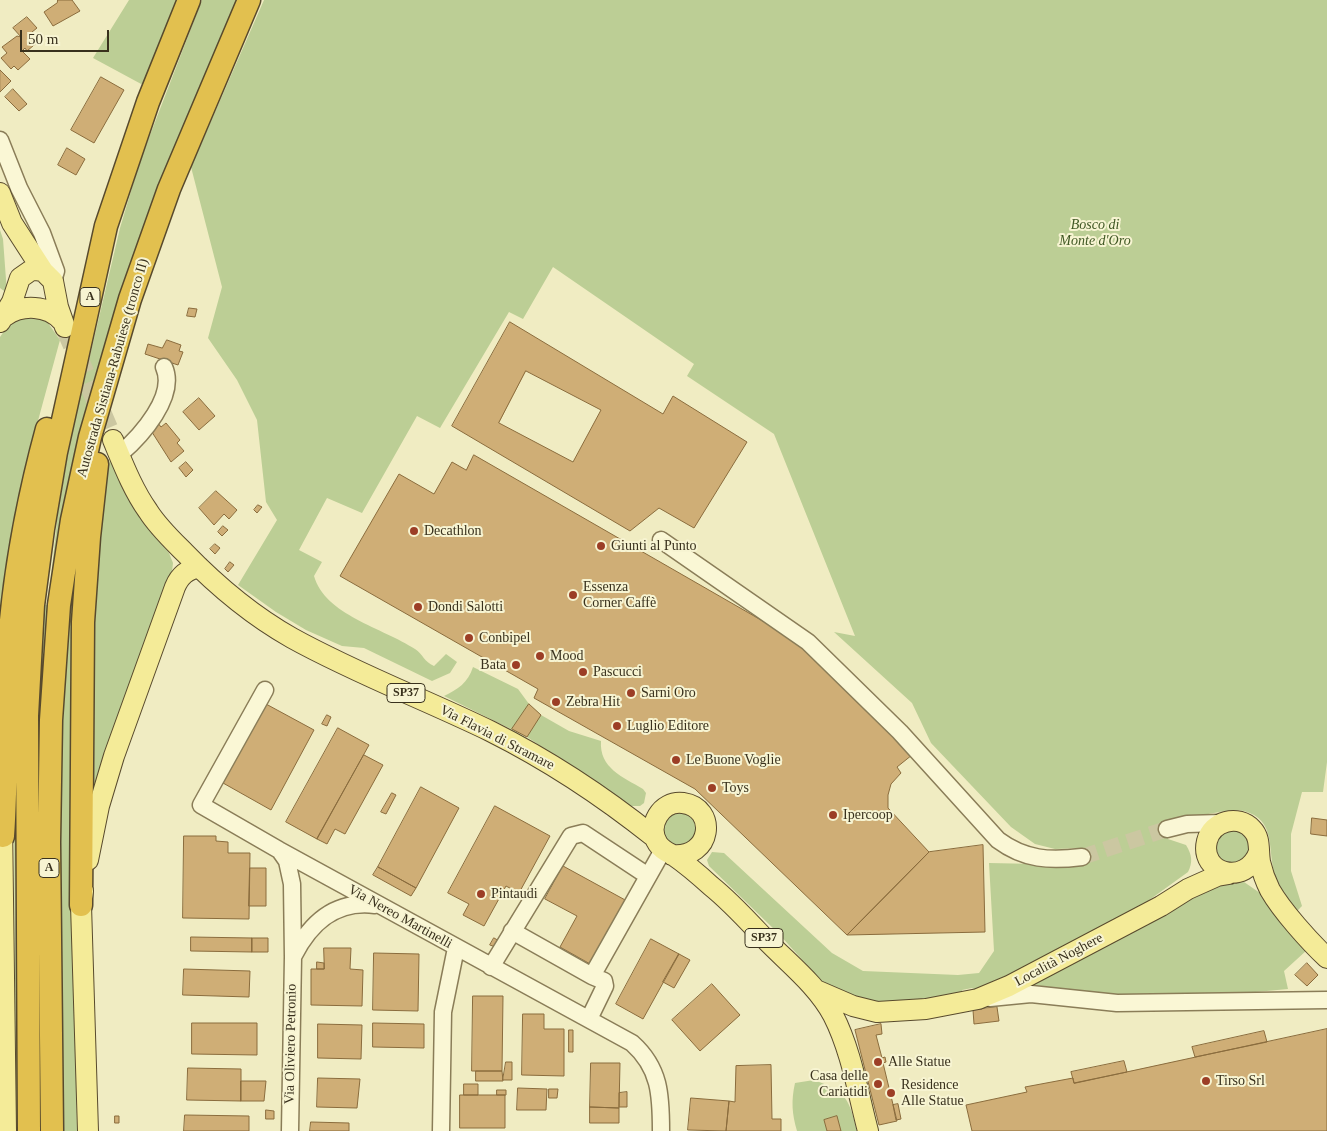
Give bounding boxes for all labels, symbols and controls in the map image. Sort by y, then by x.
scale bar [22,20,111,52]
text: 50 m [28,31,58,47]
park label: Bosco di Monte d'Oro [1059,217,1131,250]
street label: Autostrada Sistiana-Rabuiese (tronco II) [74,257,152,479]
road number: A [80,288,100,306]
place label: Decathlon [424,523,482,539]
marker: Decathlon [408,525,420,537]
place label: Giunti al Punto [611,538,697,554]
marker: Giunti al Punto [595,540,607,552]
place label: Essenza Corner Caffè [583,579,656,612]
marker: Essenza Corner Caffè [567,589,579,601]
place label: Dondi Salotti [428,599,503,615]
marker: Dondi Salotti [412,601,424,613]
place label: Conbipel [479,630,530,646]
marker: Conbipel [463,632,475,644]
place label: Mood [550,648,583,664]
marker: Mood [534,650,546,662]
place label: Bata [480,657,506,673]
marker: Bata [510,659,522,671]
place label: Pascucci [593,664,642,680]
marker: Pascucci [577,666,589,678]
road number: SP37 [387,684,425,702]
place label: Sarni Oro [641,685,696,701]
marker: Sarni Oro [625,687,637,699]
place label: Zebra Hit [566,694,620,710]
marker: Zebra Hit [550,696,562,708]
street label: Via Flavia di Stramare [437,702,557,774]
place label: Luglio Editore [627,718,709,734]
marker: Luglio Editore [611,720,623,732]
place label: Le Buone Voglie [686,752,781,768]
marker: Le Buone Voglie [670,754,682,766]
place label: Toys [722,780,749,796]
marker: Toys [706,782,718,794]
place label: Ipercoop [843,807,893,823]
marker: Ipercoop [827,809,839,821]
road number: A [39,858,59,878]
street label: Via Nereo Martinelli [345,881,455,953]
place label: Pintaudi [491,886,538,902]
marker: Pintaudi [475,888,487,900]
road number: SP37 [745,928,783,948]
street label: Località Noghere [1012,930,1106,990]
street label: Via Oliviero Petronio [282,984,300,1104]
place label: Alle Statue [888,1054,951,1070]
marker: Alle Statue [872,1056,884,1068]
place label: Casa delle Cariatidi [810,1068,868,1100]
place label: Tirso Srl [1216,1073,1265,1089]
marker: Tirso Srl [1200,1075,1212,1087]
place label: Residence Alle Statue [901,1077,964,1110]
marker: Casa delle Cariatidi [872,1078,884,1090]
marker: Residence Alle Statue [885,1087,897,1099]

